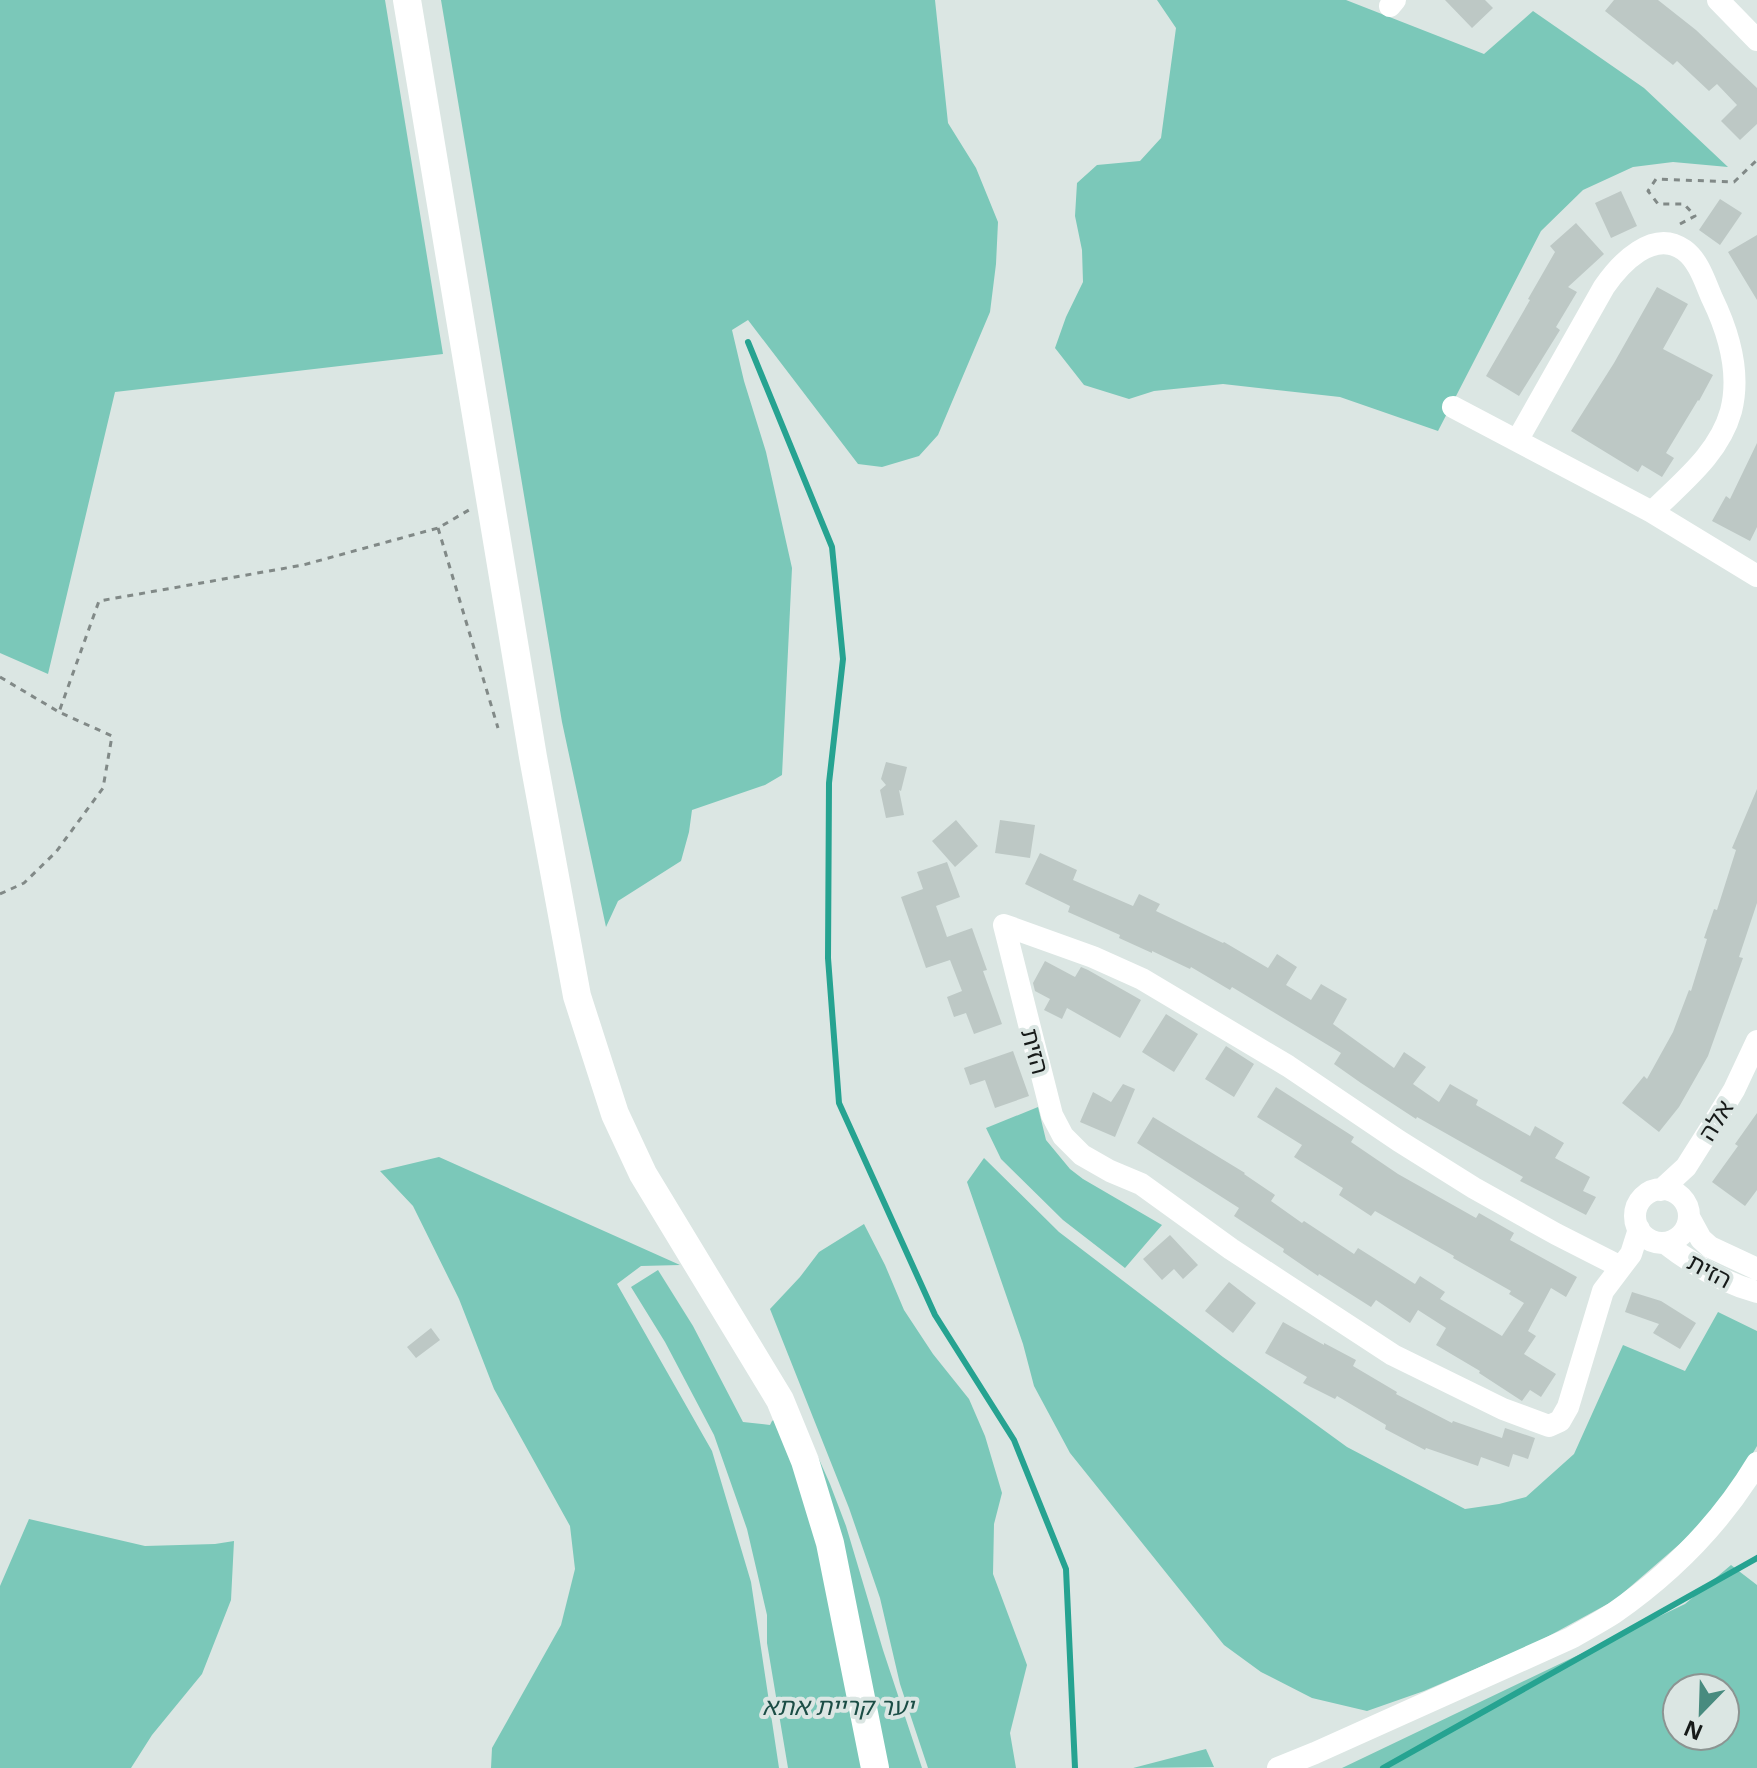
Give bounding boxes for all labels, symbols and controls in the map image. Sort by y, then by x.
street label: הזית [1014,1025,1058,1077]
street label: אלה [1690,1093,1740,1147]
street label: הזית [1682,1245,1738,1295]
north arrow [1661,1672,1741,1752]
park label: יער קריית אתא [762,1689,916,1722]
text: N [1679,1714,1707,1748]

